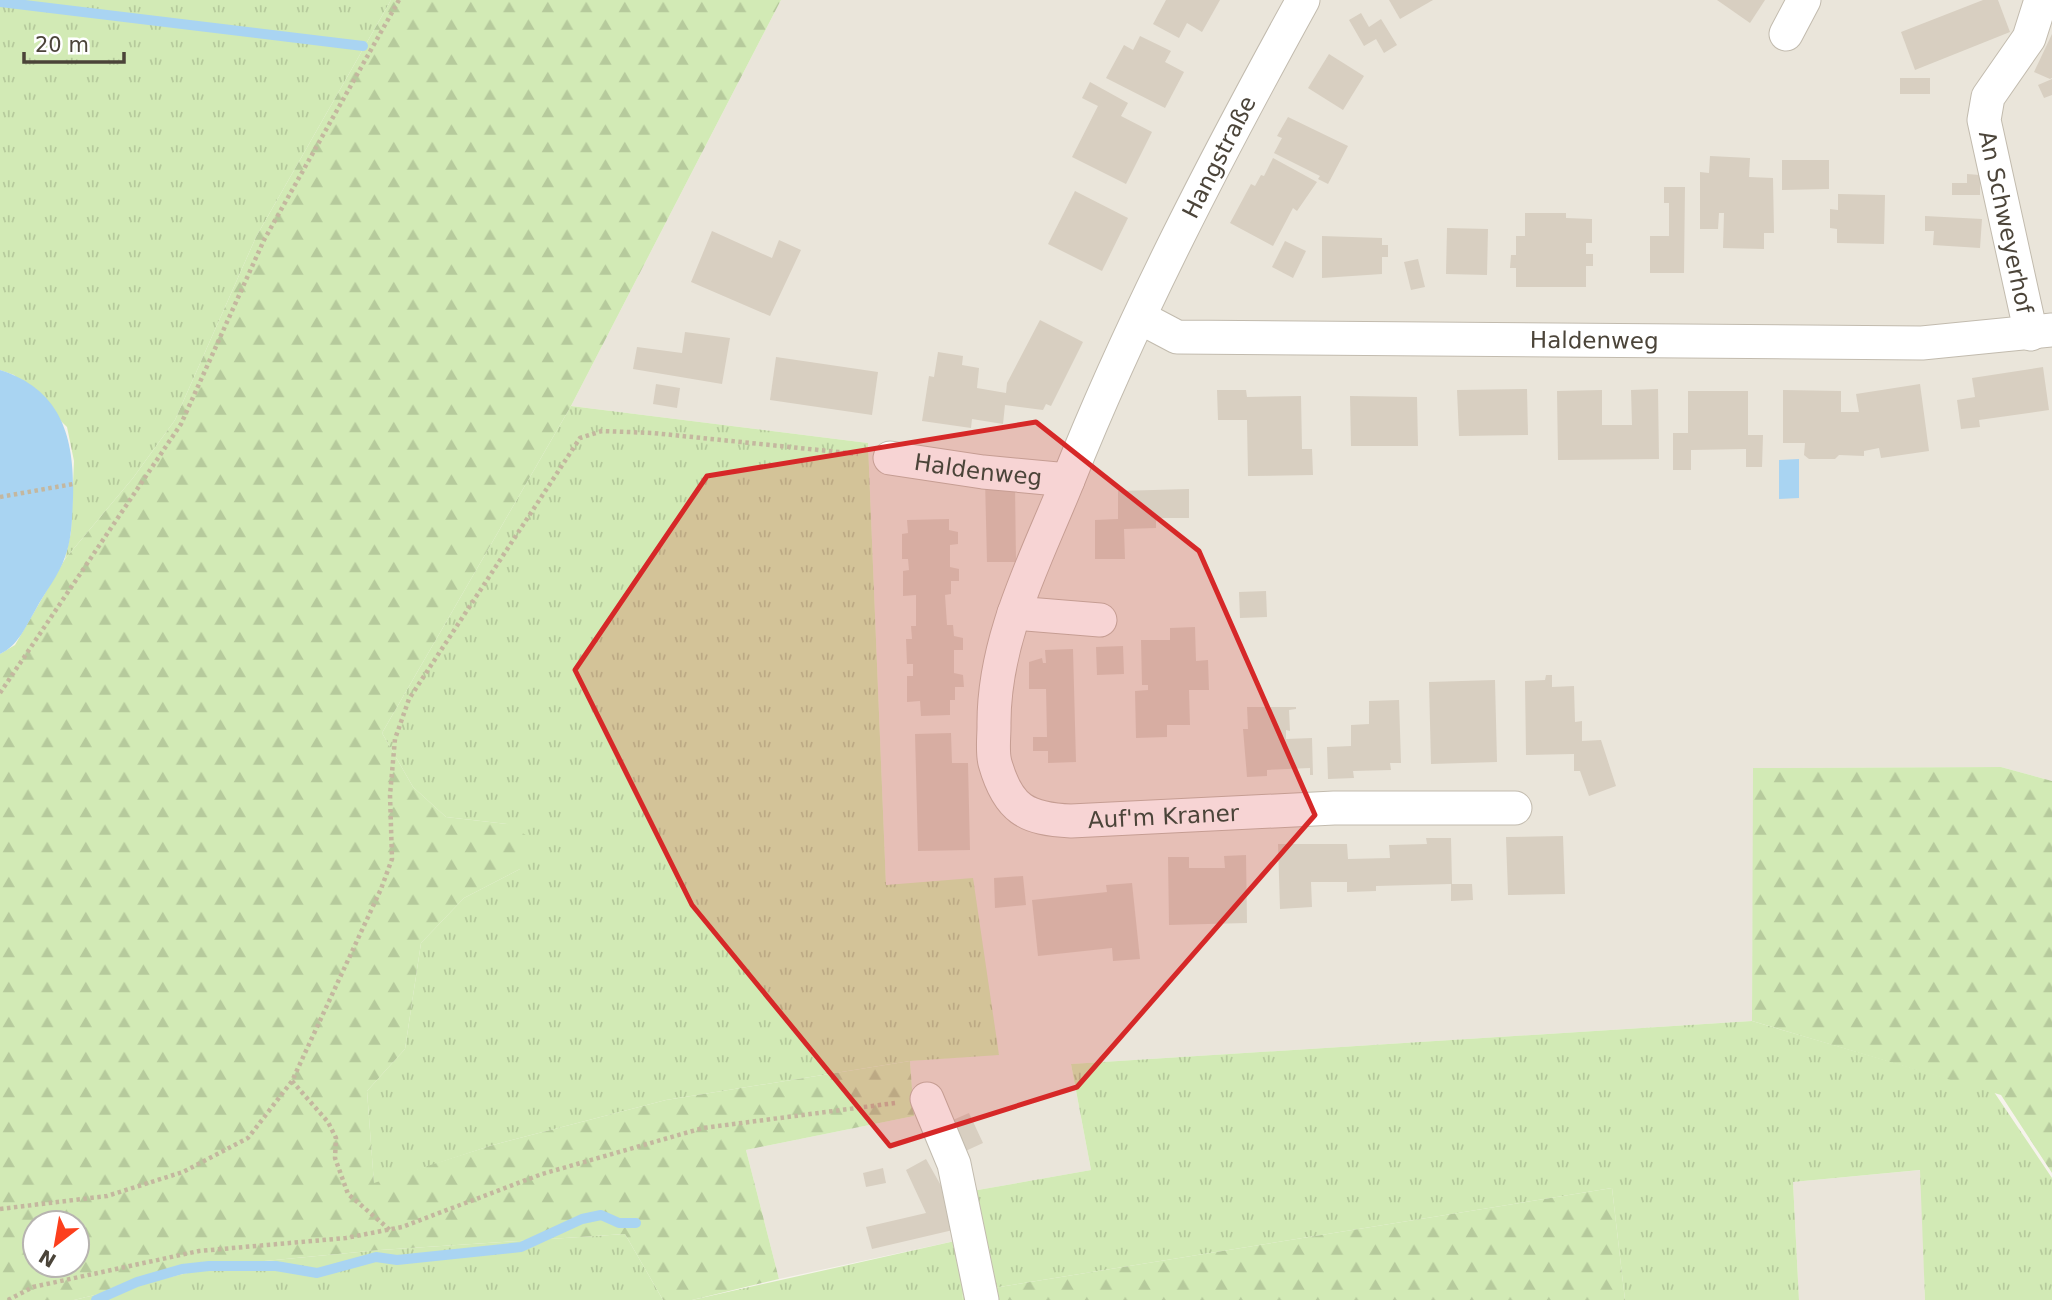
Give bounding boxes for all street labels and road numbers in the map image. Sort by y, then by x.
street label: Hangstraße [1177,92,1261,222]
street label: An Schweyerhof [1974,128,2038,317]
street label: Haldenweg [1530,327,1659,354]
street label: Haldenweg [912,449,1043,491]
street label: Auf'm Kraner [1087,800,1240,833]

